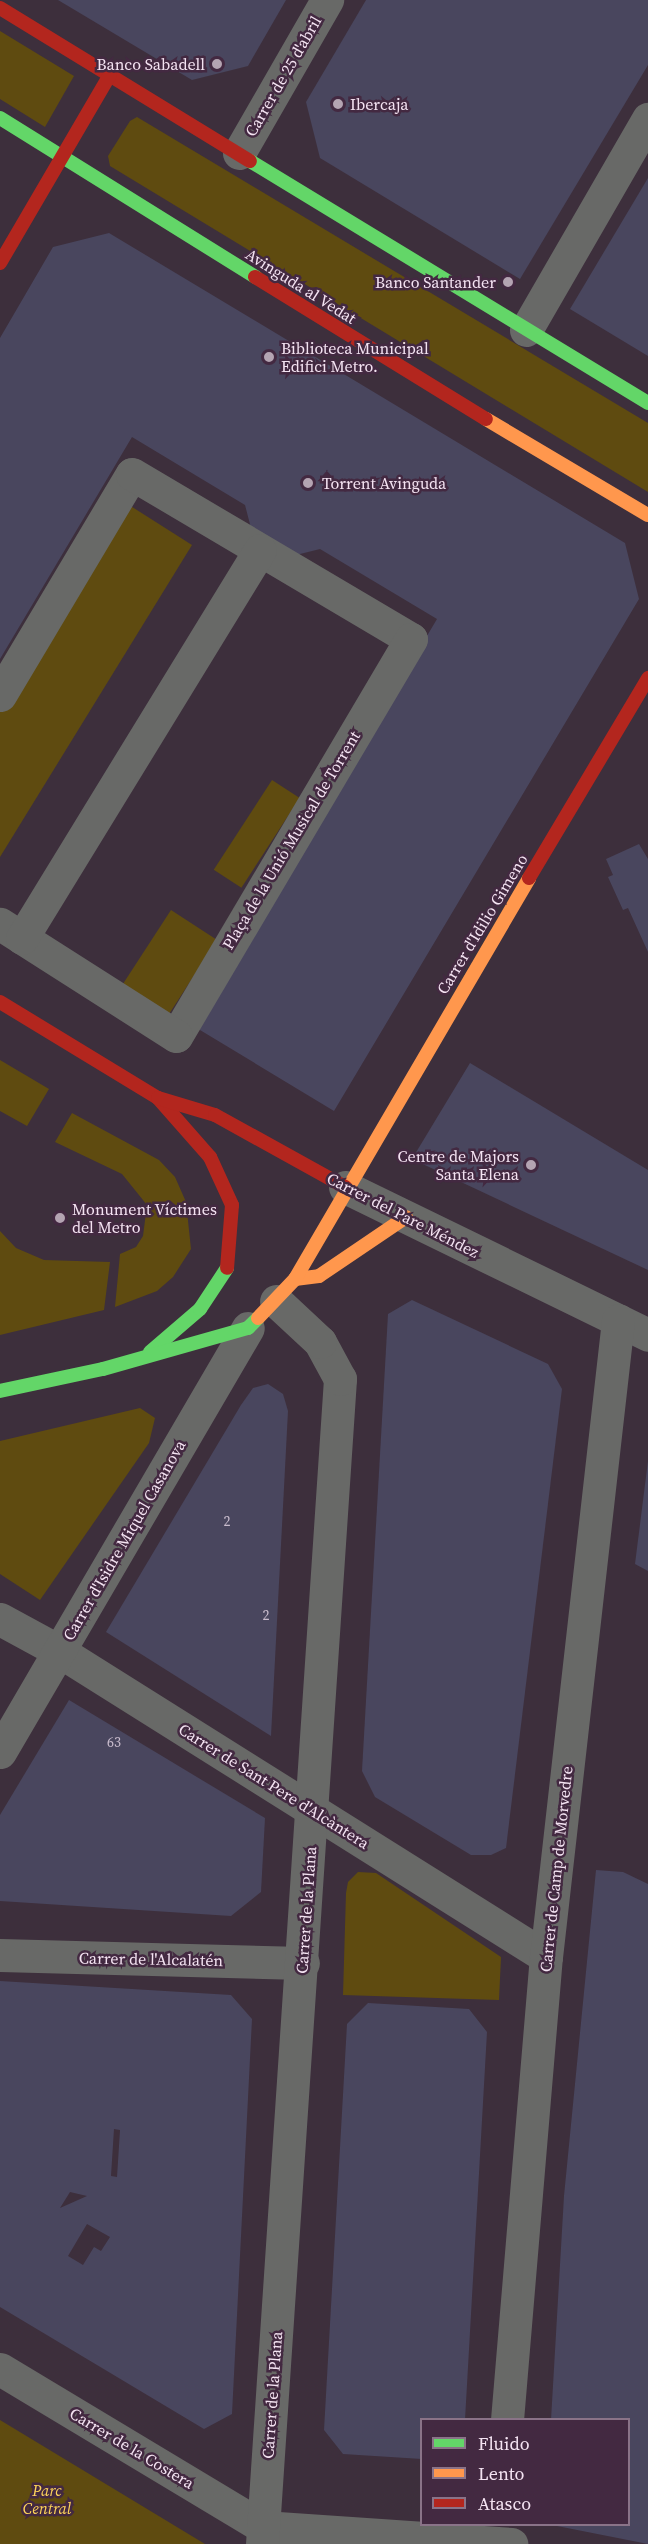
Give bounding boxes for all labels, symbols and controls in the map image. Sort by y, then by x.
street label: Carrer de 25 d'abril [241,12,325,140]
place label: Banco Sabadell [97,54,205,74]
marker: Banco Sabadell [210,57,224,71]
place label: Ibercaja [350,94,408,114]
marker: Ibercaja [331,97,345,111]
street label: Avinguda al Vedat [242,244,360,328]
place label: Banco Santander [375,272,496,292]
marker: Banco Santander [501,275,515,289]
place label: Biblioteca Municipal Edifici Metro. [281,338,429,376]
marker: Biblioteca Municipal Edifici Metro. [262,350,276,364]
place label: Torrent Avinguda [322,473,446,493]
marker: Torrent Avinguda [299,474,317,492]
street label: Plaça de la Unió Musical de Torrent [218,727,364,953]
street label: Carrer d'Idilio Gimeno [433,850,531,998]
place label: Centre de Majors Santa Elena [397,1146,519,1184]
marker: Centre de Majors Santa Elena [524,1158,538,1172]
street label: Carrer del Pare Méndez [324,1168,482,1262]
place label: Monument Víctimes del Metro [72,1199,217,1237]
marker: Monument Víctimes del Metro [53,1211,67,1225]
street label: Carrer d'Isidre Miquel Casanova [59,1436,189,1644]
house number: 2 [224,1513,230,1529]
house number: 2 [263,1607,269,1623]
street label: Carrer de Sant Pere d'Alcàntera [175,1719,373,1853]
house number: 63 [107,1734,121,1750]
street label: Carrer de Camp de Morvedre [536,1765,576,1973]
street label: Carrer de la Plana [292,1846,320,1974]
street label: Carrer de l'Alcalatén [79,1948,223,1970]
street label: Carrer de la Plana [258,2331,286,2459]
street label: Carrer de la Costera [66,2403,198,2493]
legend [420,2418,630,2526]
text: Fluido [478,2431,530,2456]
text: Lento [478,2461,524,2486]
park label: Parc Central [23,2480,71,2518]
text: Atasco [478,2491,531,2516]

